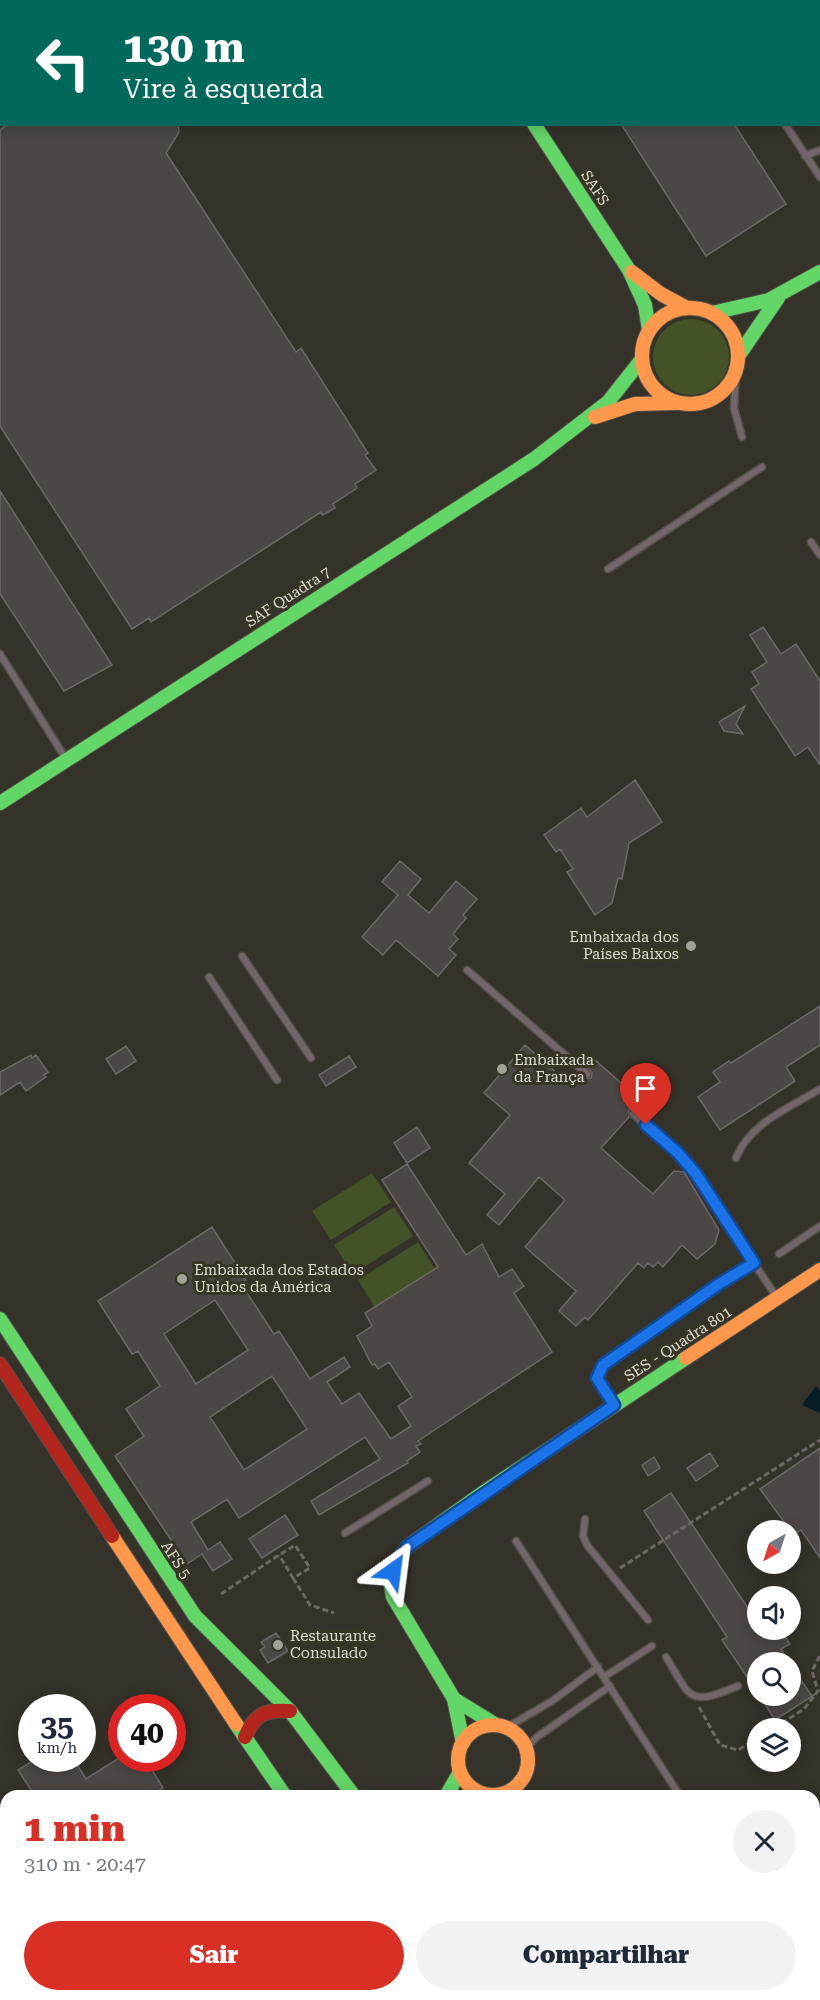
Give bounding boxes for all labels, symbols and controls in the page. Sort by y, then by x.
text: 130 m [123,23,245,72]
icon: left [24,24,102,102]
text: Vire à esquerda [123,73,324,105]
street label: SAFS [577,167,613,209]
street label: SAF Quadra 7 [242,563,334,631]
place label: Embaixada dos Países Baixos [569,928,679,963]
marker: Embaixada dos Países Baixos [684,939,698,953]
place label: Embaixada da França [514,1051,594,1086]
marker: Embaixada da França [495,1062,509,1076]
pin [620,1063,671,1125]
icon: arrive [629,1072,662,1105]
place label: Embaixada dos Estados Unidos da América [194,1261,364,1296]
marker: Embaixada dos Estados Unidos da América [175,1272,189,1286]
street label: SES - Quadra 801 [621,1303,735,1385]
north arrow [747,1520,801,1574]
map controls [747,1520,801,1772]
street label: AFS 5 [157,1538,195,1582]
position arrow [361,1539,425,1603]
button: sound [747,1586,801,1640]
place label: Restaurante Consulado [290,1627,376,1662]
marker: Restaurante Consulado [271,1638,285,1652]
button: search [747,1652,801,1706]
speed limit sign: 40 [108,1694,186,1772]
text: 35 [40,1708,74,1743]
button: layers [747,1718,801,1772]
text: km/h [37,1739,77,1757]
text: 1 min [24,1808,125,1850]
button: close [733,1810,796,1873]
text: 310 m · 20:47 [24,1852,146,1876]
button: Sair [24,1921,404,1990]
button: Compartilhar [416,1921,796,1990]

